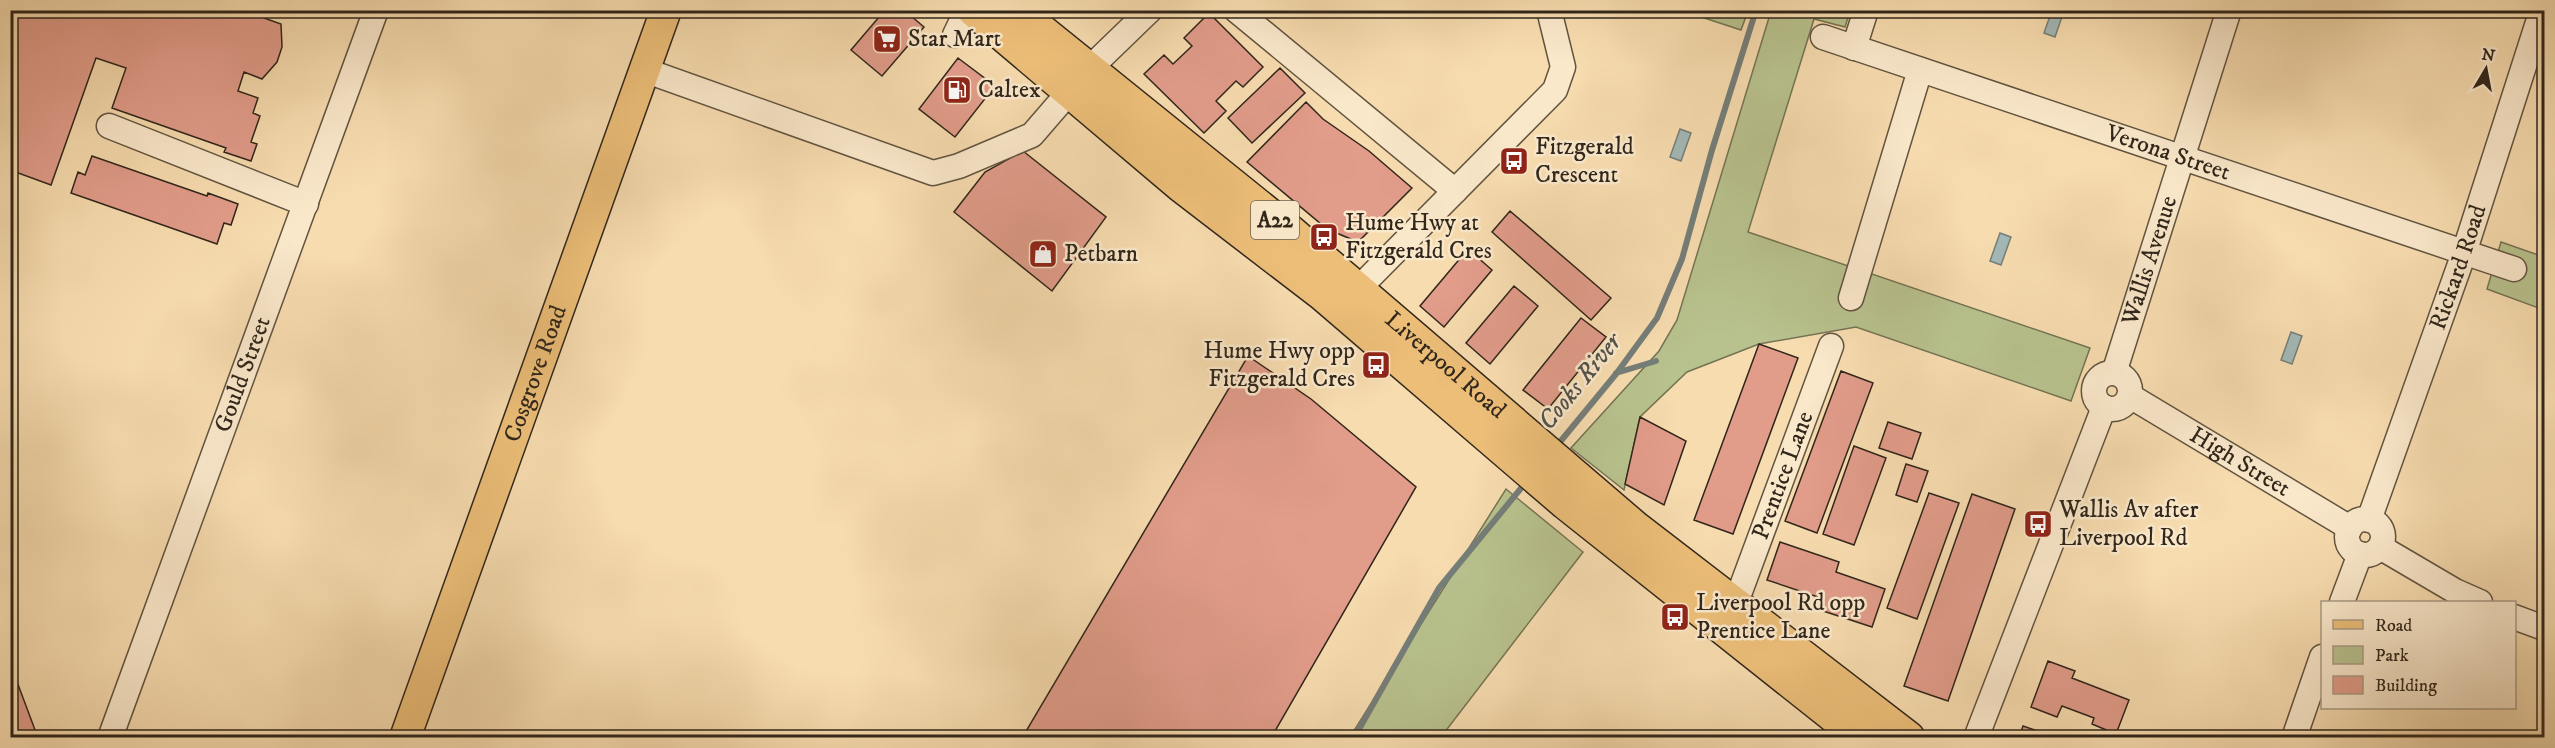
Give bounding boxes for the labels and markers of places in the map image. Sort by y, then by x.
supermarket icon: Star Mart [871,23,903,55]
place label: Star Mart [908,24,1002,54]
fuel station icon: Caltex [941,74,973,106]
place label: Caltex [978,75,1041,105]
place label: Fitzgerald Crescent [1535,132,1634,190]
bus stop icon: Fitzgerald Crescent [1498,145,1530,177]
place label: Hume Hwy at Fitzgerald Cres [1345,208,1492,266]
bus stop icon: Hume Hwy at Fitzgerald Cres [1308,221,1340,253]
shop icon: Petbarn [1027,238,1059,270]
place label: Petbarn [1064,239,1139,269]
place label: Hume Hwy opp Fitzgerald Cres [1203,336,1355,394]
bus stop icon: Hume Hwy opp Fitzgerald Cres [1360,349,1392,381]
place label: Wallis Av after Liverpool Rd [2058,495,2199,553]
bus stop icon: Wallis Av after Liverpool Rd [2022,508,2054,540]
place label: Liverpool Rd opp Prentice Lane [1696,588,1865,646]
bus stop icon: Liverpool Rd opp Prentice Lane [1659,601,1691,633]

